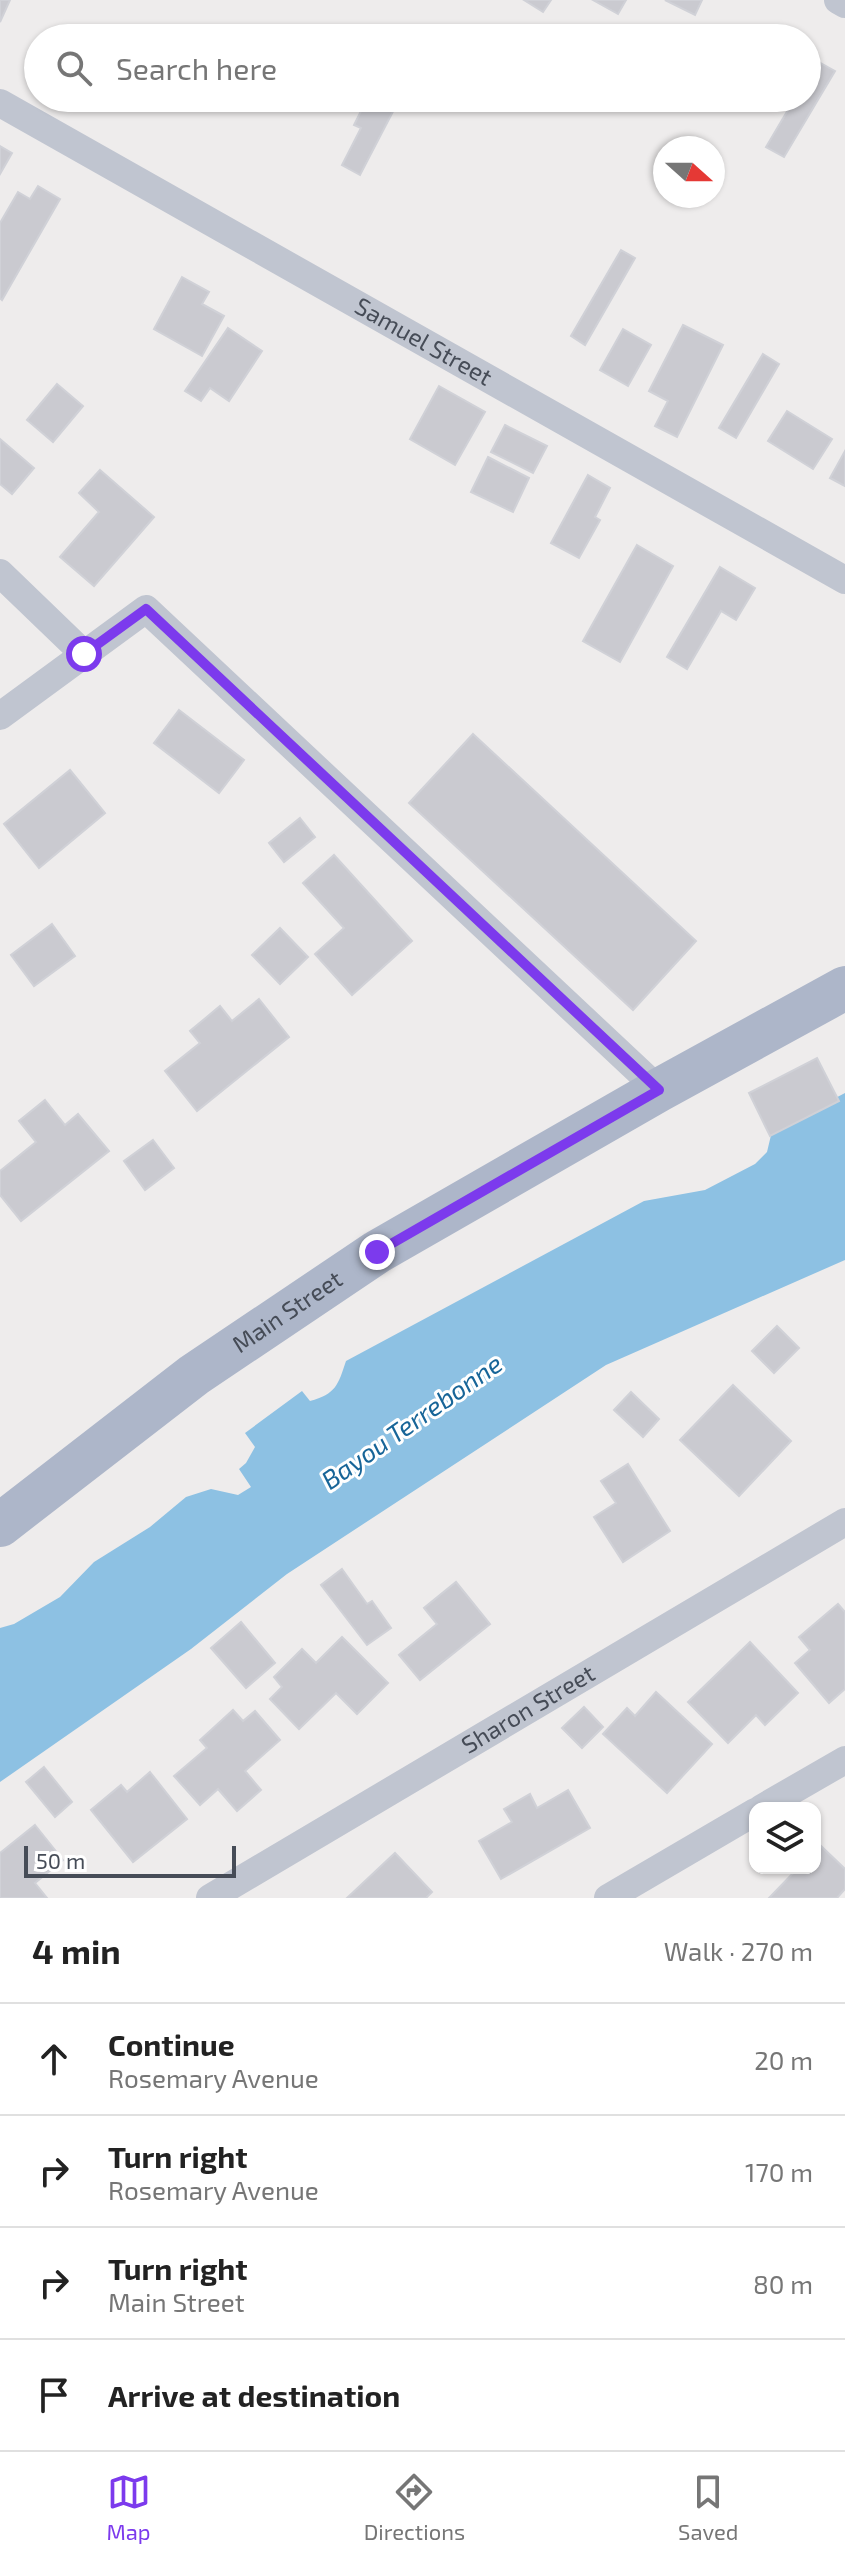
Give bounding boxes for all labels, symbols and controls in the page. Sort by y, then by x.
search box [24,24,821,112]
icon: search [52,46,96,90]
text: Search here [116,50,277,86]
north arrow [653,136,725,208]
street label: Samuel Street [350,290,498,391]
route start [66,636,102,672]
route end [359,1234,395,1270]
street label: Main Street [226,1264,347,1358]
water label: Bayou Terrebonne [315,1347,508,1496]
street label: Sharon Street [456,1658,599,1759]
map controls [749,1802,821,1874]
button: layers [749,1802,821,1874]
scale bar [24,1842,236,1878]
text: 50 m [36,1847,85,1873]
text: 4 min [32,1930,121,1971]
text: Walk · 270 m [664,1935,813,1966]
text: Continue [108,2026,235,2062]
icon: ahead [32,2037,76,2081]
text: 20 m [754,2044,813,2075]
text: Rosemary Avenue [108,2062,319,2093]
text: Turn right [108,2138,248,2174]
icon: right [32,2149,76,2193]
text: 170 m [745,2156,813,2187]
text: Rosemary Avenue [108,2174,319,2205]
text: Turn right [108,2250,248,2286]
icon: right [32,2261,76,2305]
text: 80 m [753,2268,813,2299]
text: Main Street [108,2286,245,2317]
icon: arrive [32,2373,76,2417]
text: Arrive at destination [108,2377,400,2413]
tab: Map [107,2470,151,2544]
tab: Directions [364,2470,465,2544]
tab: Saved [678,2470,738,2544]

